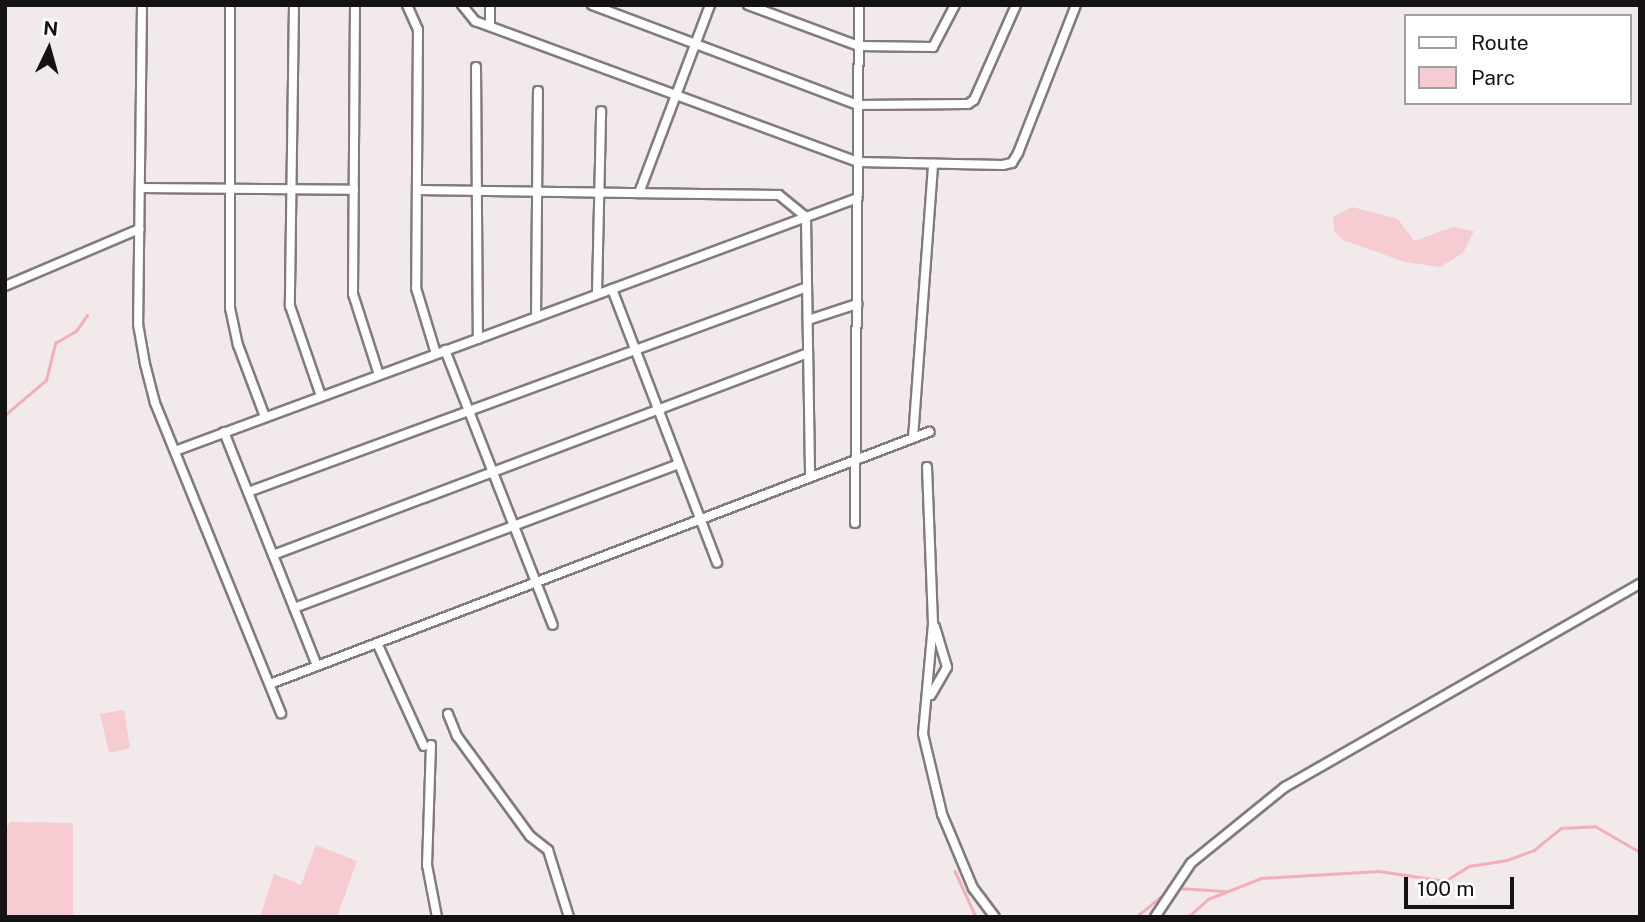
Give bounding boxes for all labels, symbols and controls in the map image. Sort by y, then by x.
north arrow [14,14,84,84]
legend [1404,14,1631,105]
text: N [42,16,59,40]
text: Route [1471,30,1529,55]
text: Parc [1471,65,1515,90]
scale bar [1407,862,1517,906]
text: 100 m [1417,876,1474,901]

